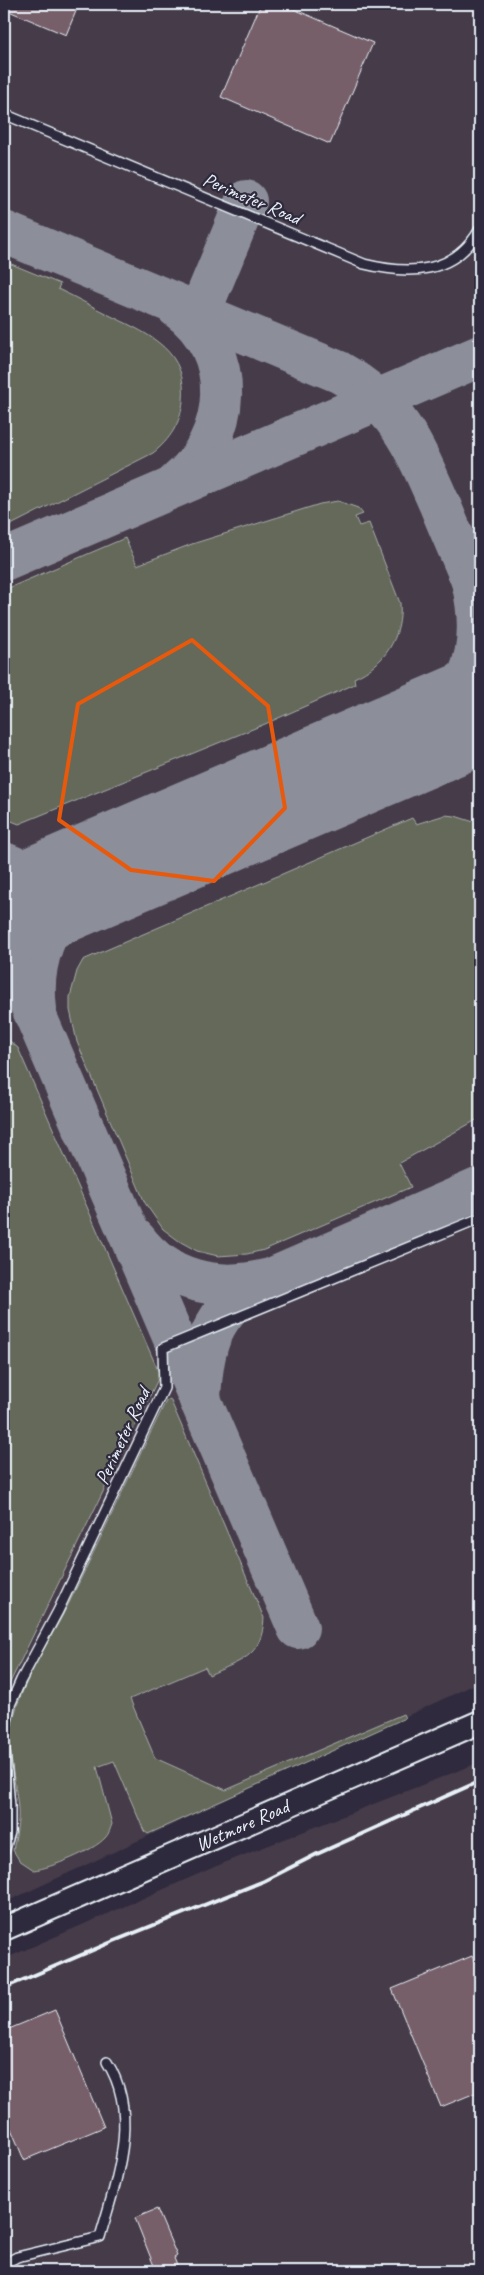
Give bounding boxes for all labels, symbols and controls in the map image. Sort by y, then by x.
street label: Perimeter Road [199,167,307,231]
street label: Perimeter Road [89,1381,157,1489]
street label: Wetmore Road [192,1793,295,1857]

